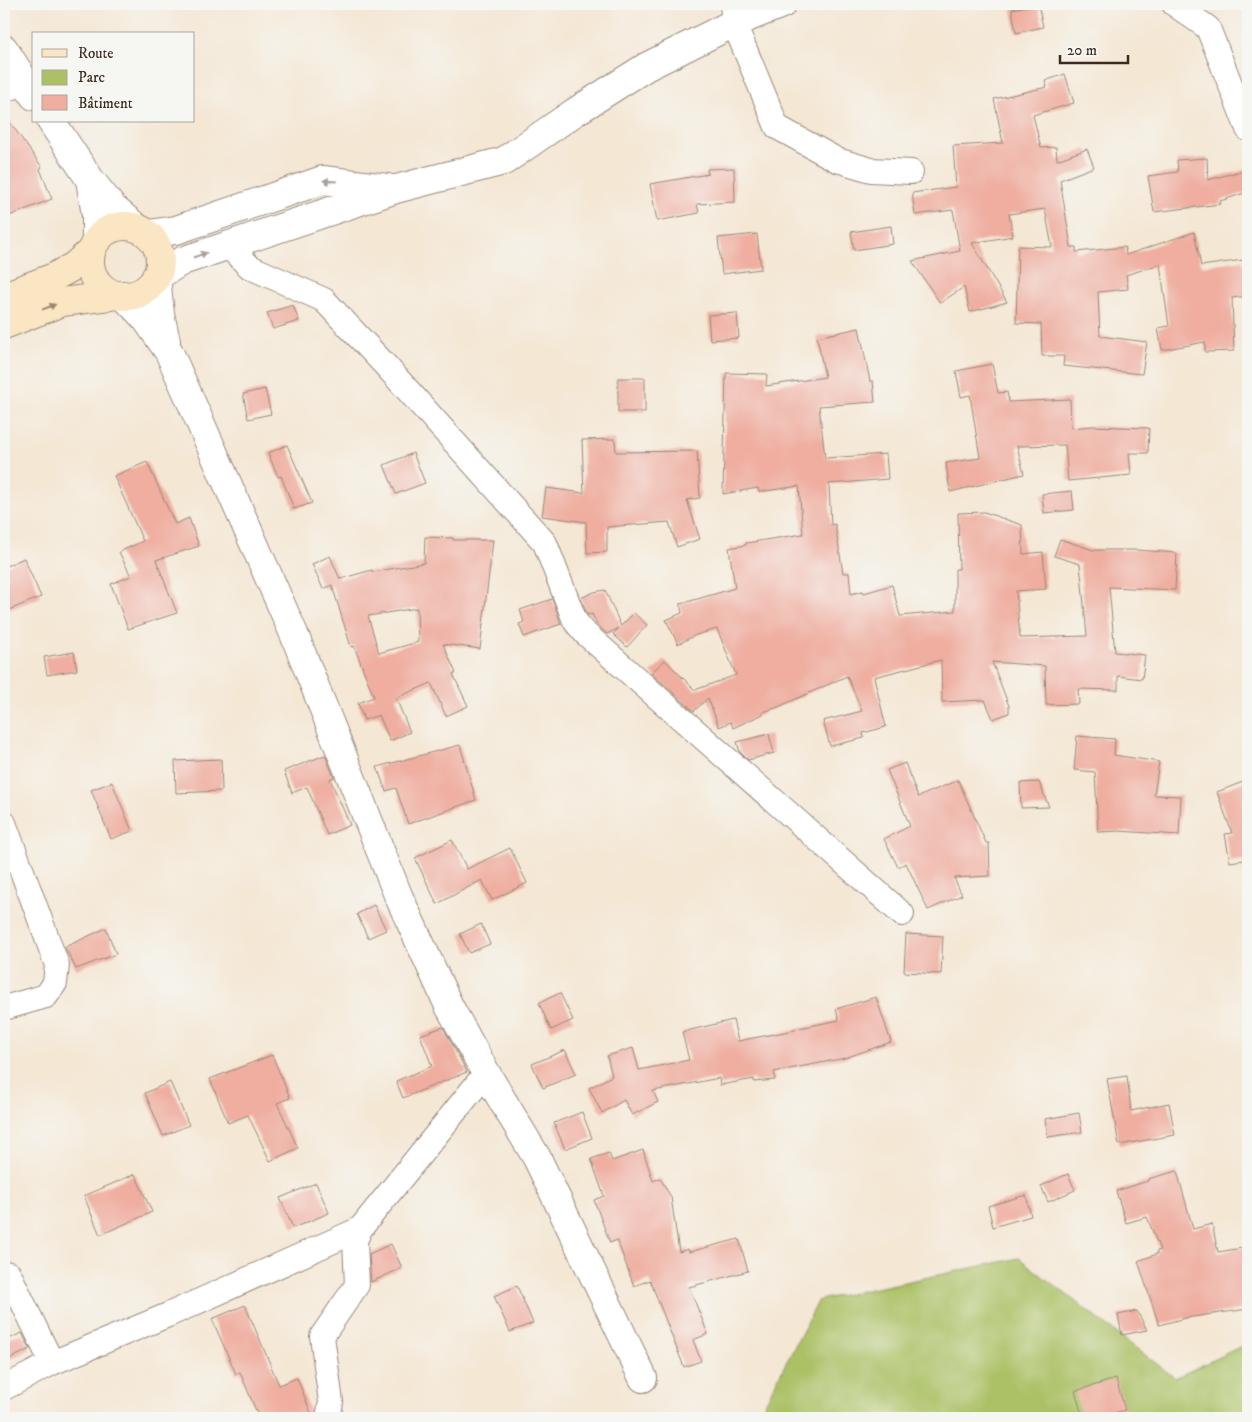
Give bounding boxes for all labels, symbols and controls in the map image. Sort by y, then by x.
legend [32,32,195,122]
scale bar [1060,32,1127,64]
text: 20 m [1067,41,1097,60]
text: Route [78,44,113,63]
text: Parc [78,68,106,87]
text: Bâtiment [78,94,133,113]
one-way arrow [322,177,338,185]
one-way arrow [193,251,208,259]
one-way arrow [42,303,57,311]

